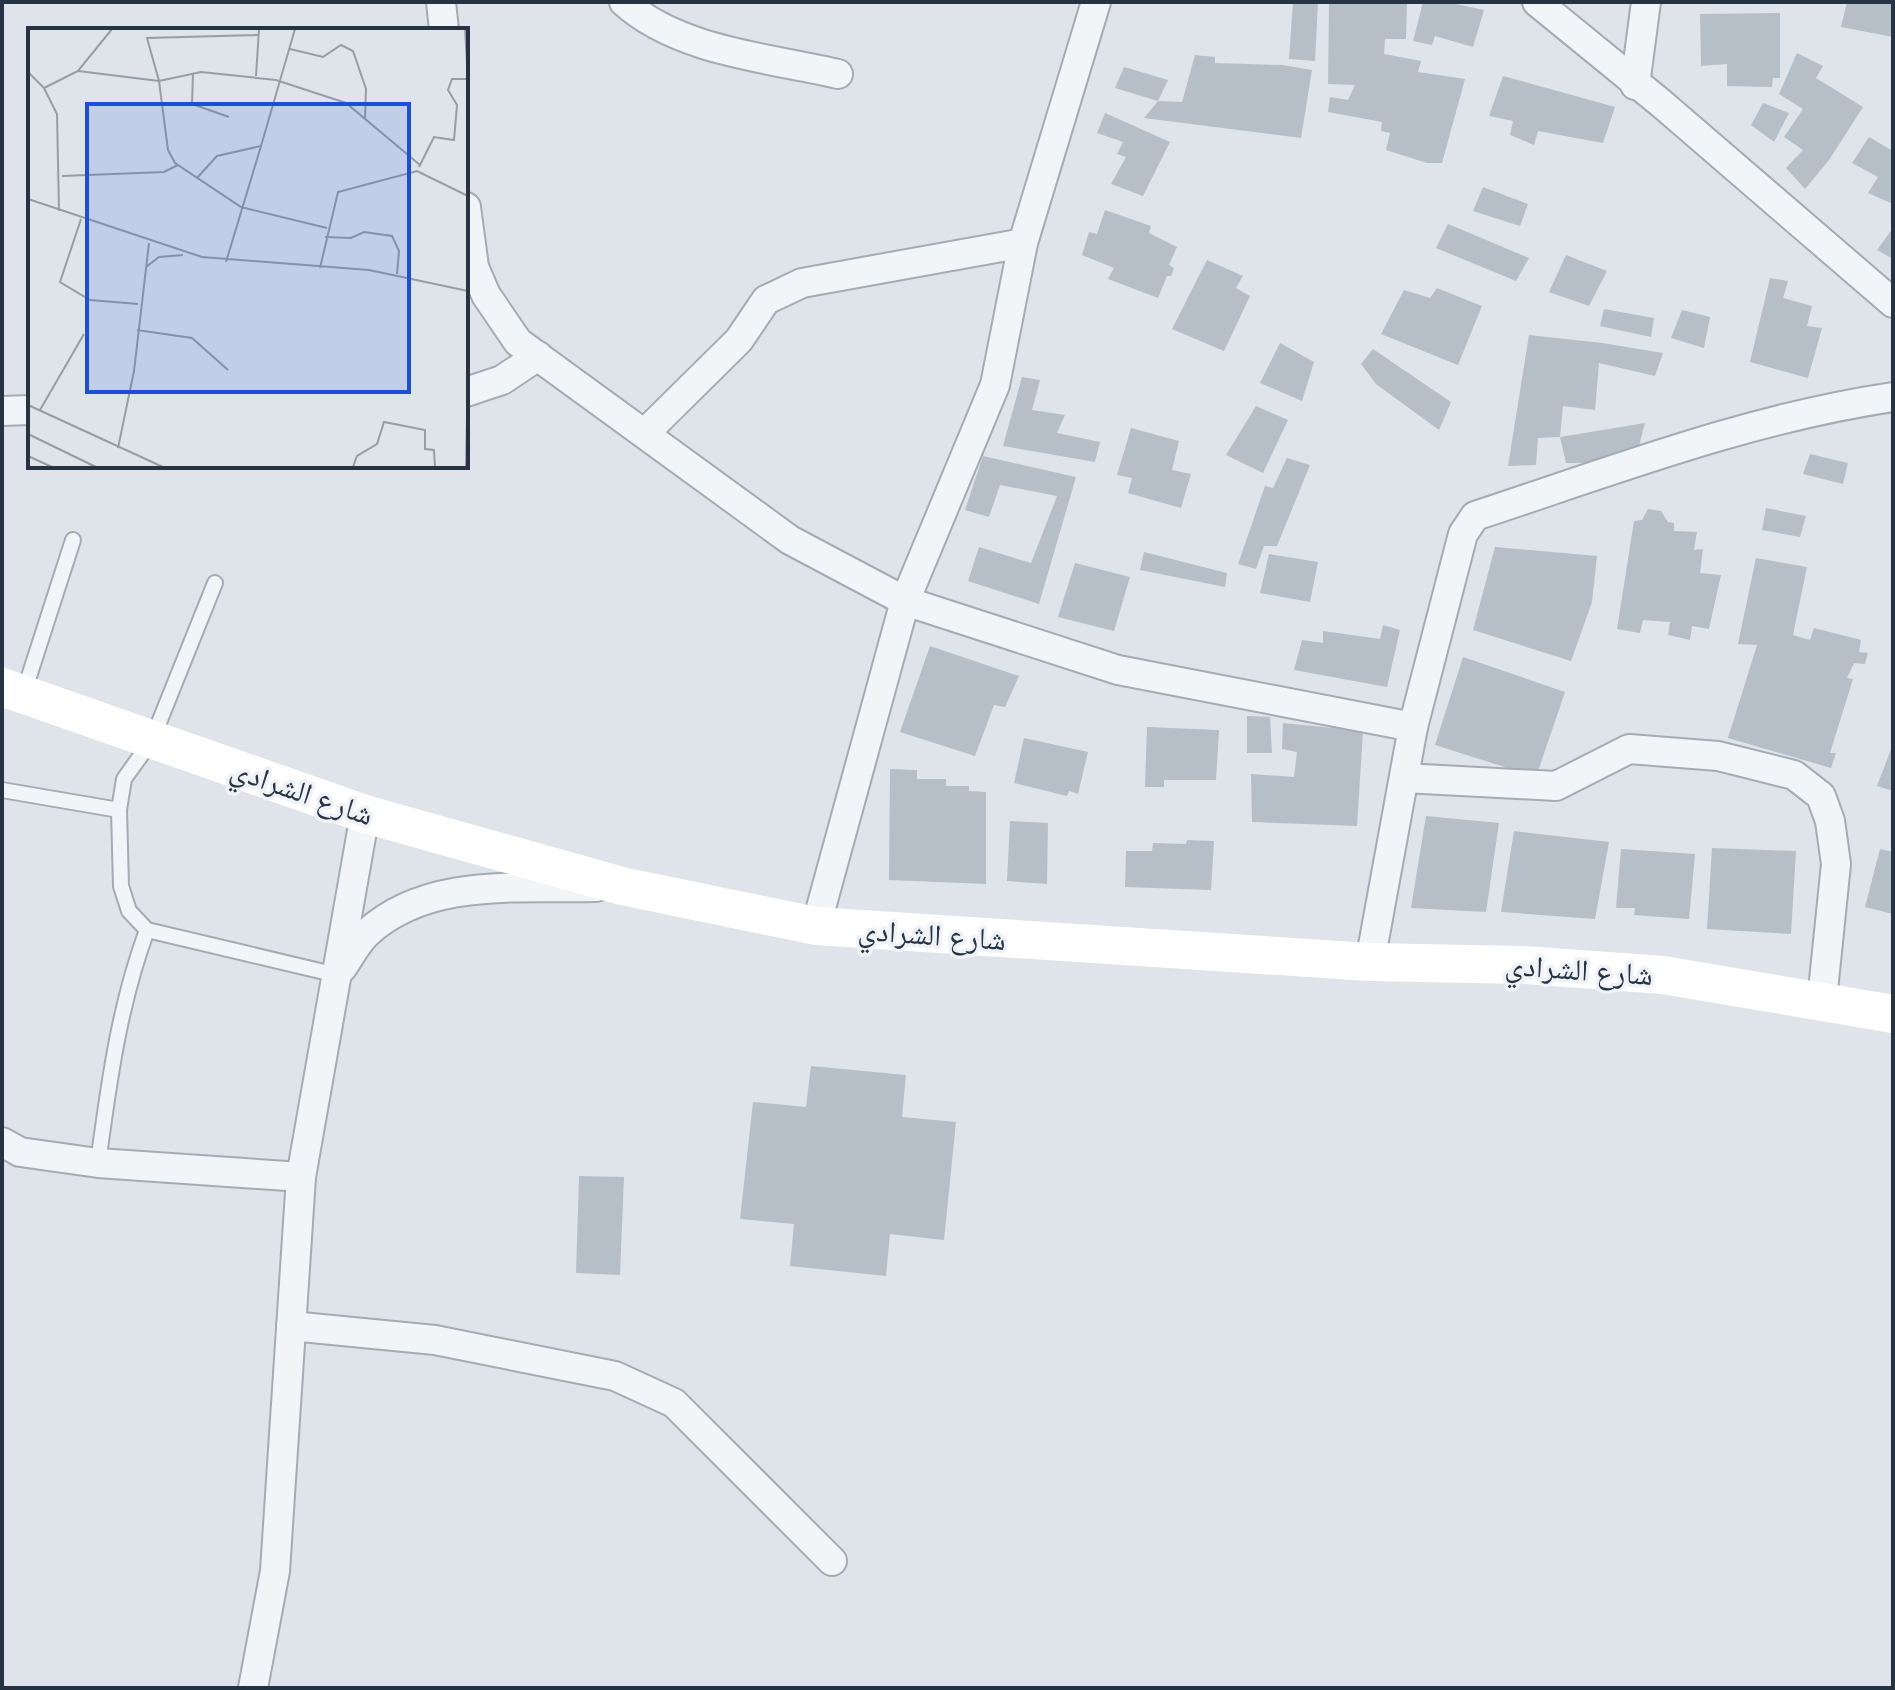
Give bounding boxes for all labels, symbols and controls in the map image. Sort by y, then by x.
inset map [28,28,468,468]
street label: شارع الشرادي [224,749,379,838]
street label: شارع الشرادي [856,910,1007,964]
street label: شارع الشرادي [1503,945,1654,999]

